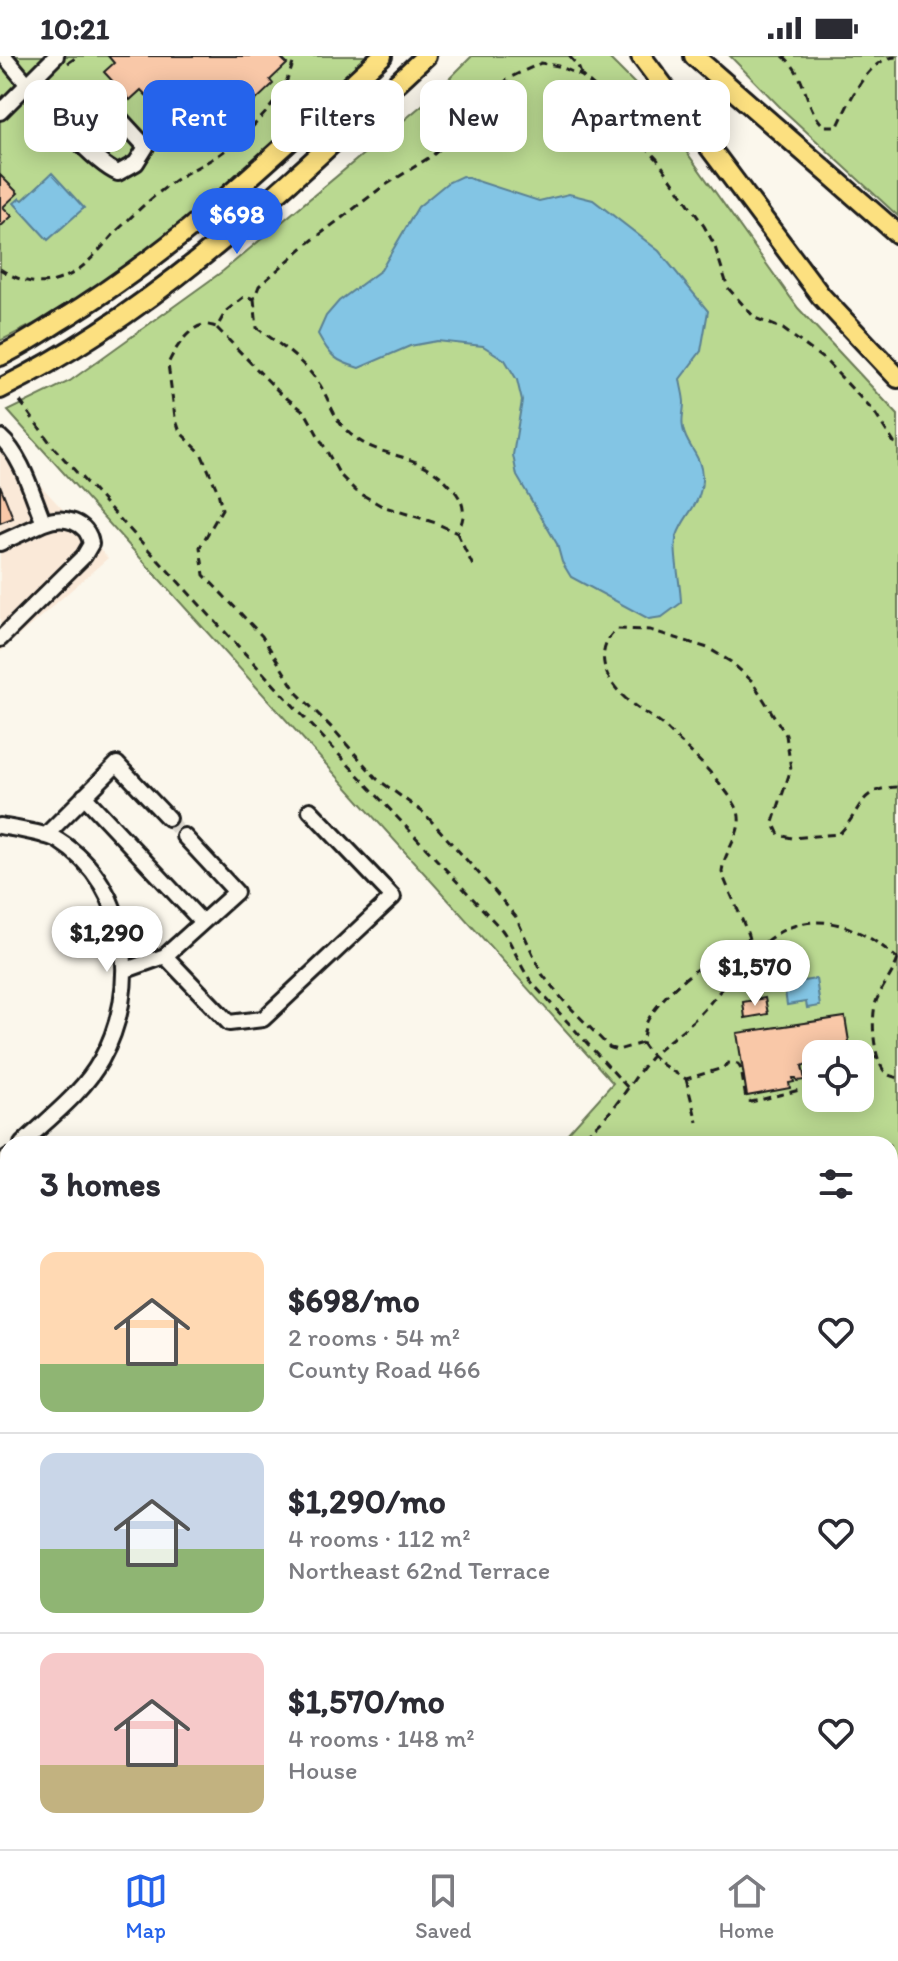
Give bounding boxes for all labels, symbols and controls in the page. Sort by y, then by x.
text: 10:21 [40,10,109,47]
chip: Buy [24,80,127,152]
chip: Rent [143,80,255,152]
chip: Filters [271,80,404,152]
chip: New [420,80,527,152]
chip: Apartment [543,80,730,152]
pin: $698 [190,188,284,256]
text: $698 [210,198,264,230]
pin: $1,290 [42,906,172,974]
text: $1,290 [70,916,144,948]
pin: $1,570 [690,940,820,1008]
text: $1,570 [718,950,792,982]
map controls [802,1040,874,1112]
button: locate [802,1040,874,1112]
icon: filters [814,1162,858,1206]
text: 3 homes [40,1164,161,1205]
text: $698/mo [288,1280,420,1321]
icon: home [104,1284,200,1380]
icon: heart [814,1310,858,1354]
text: 2 rooms · 54 m² [288,1321,460,1353]
text: County Road 466 [288,1353,481,1385]
text: $1,290/mo [288,1481,446,1522]
icon: home [104,1485,200,1581]
icon: heart [814,1511,858,1555]
text: 4 rooms · 112 m² [288,1522,471,1554]
text: Northeast 62nd Terrace [288,1554,550,1586]
text: $1,570/mo [288,1681,445,1722]
icon: home [104,1685,200,1781]
icon: heart [814,1711,858,1755]
text: 4 rooms · 148 m² [288,1722,475,1754]
text: House [288,1754,358,1786]
tab: Map [124,1869,168,1944]
tab: Saved [415,1869,471,1944]
tab: Home [719,1869,774,1944]

